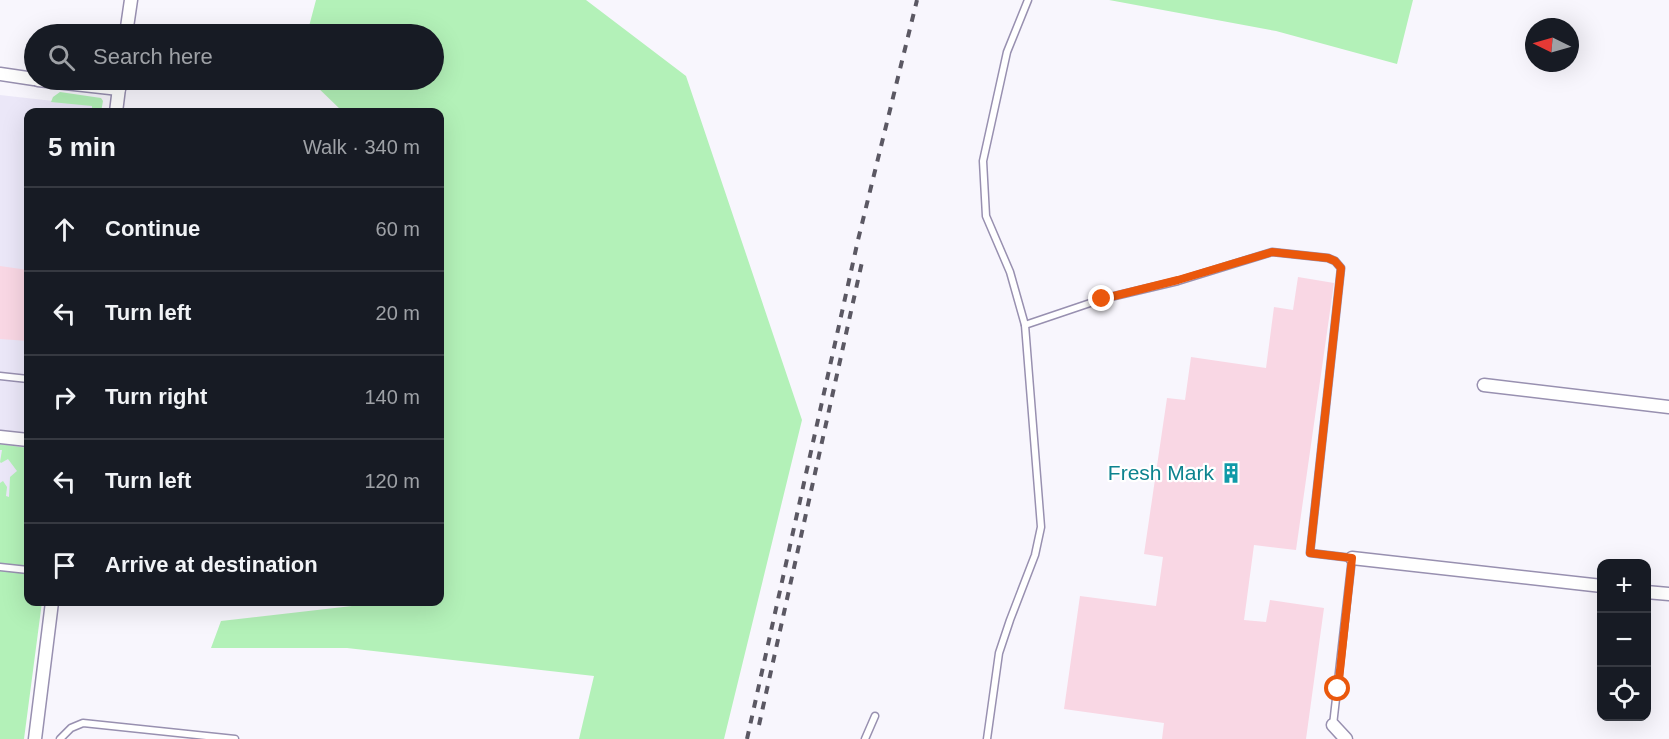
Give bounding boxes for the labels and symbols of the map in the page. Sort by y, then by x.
north arrow [1525,18,1579,72]
route end [1088,285,1114,311]
place label: Fresh Mark [1108,461,1214,484]
building icon: Fresh Mark [1219,461,1243,485]
route start [1324,675,1350,701]

